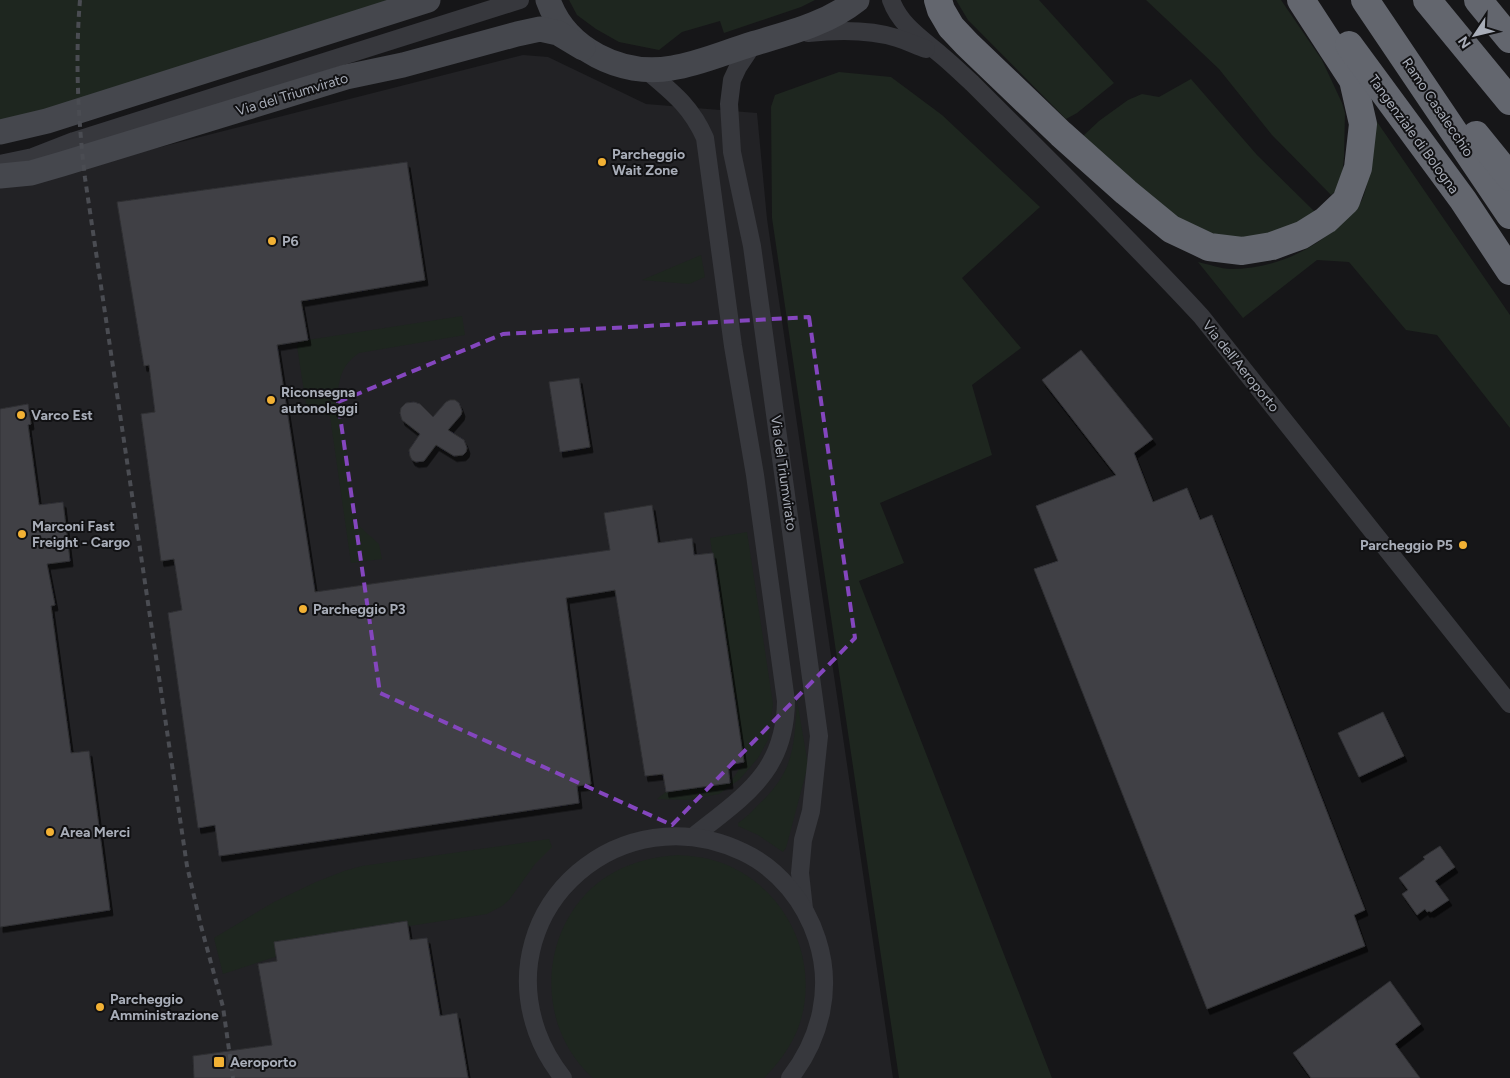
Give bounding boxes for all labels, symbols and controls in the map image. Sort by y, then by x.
north arrow [1450,10,1500,60]
text: N [1455,33,1475,51]
street label: Ramo Casalecchio [1398,55,1477,160]
street label: Via del Triumvirato [234,69,350,120]
street label: Tangenziale di Bologna [1365,71,1462,197]
place label: Parcheggio Wait Zone [612,146,685,179]
marker: Parcheggio Wait Zone [596,156,608,168]
place label: P6 [282,233,299,250]
marker: P6 [266,235,278,247]
street label: Via dell'Aeroporto [1199,317,1283,415]
place label: Riconsegna autonoleggi [281,384,358,417]
marker: Riconsegna autonoleggi [265,394,277,406]
place label: Varco Est [31,407,93,424]
marker: Varco Est [15,409,27,421]
street label: Via del Triumvirato [767,414,800,532]
place label: Marconi Fast Freight - Cargo [32,518,130,551]
marker: Marconi Fast Freight - Cargo [16,528,28,540]
place label: Parcheggio P5 [1360,537,1453,554]
marker: Parcheggio P5 [1457,539,1469,551]
place label: Parcheggio P3 [313,601,406,618]
marker: Parcheggio P3 [297,603,309,615]
place label: Area Merci [60,824,130,841]
marker: Area Merci [44,826,56,838]
place label: Parcheggio Amministrazione [110,991,219,1024]
marker: Parcheggio Amministrazione [94,1001,106,1013]
place label: Aeroporto [230,1054,297,1071]
marker: Aeroporto [212,1055,226,1069]

